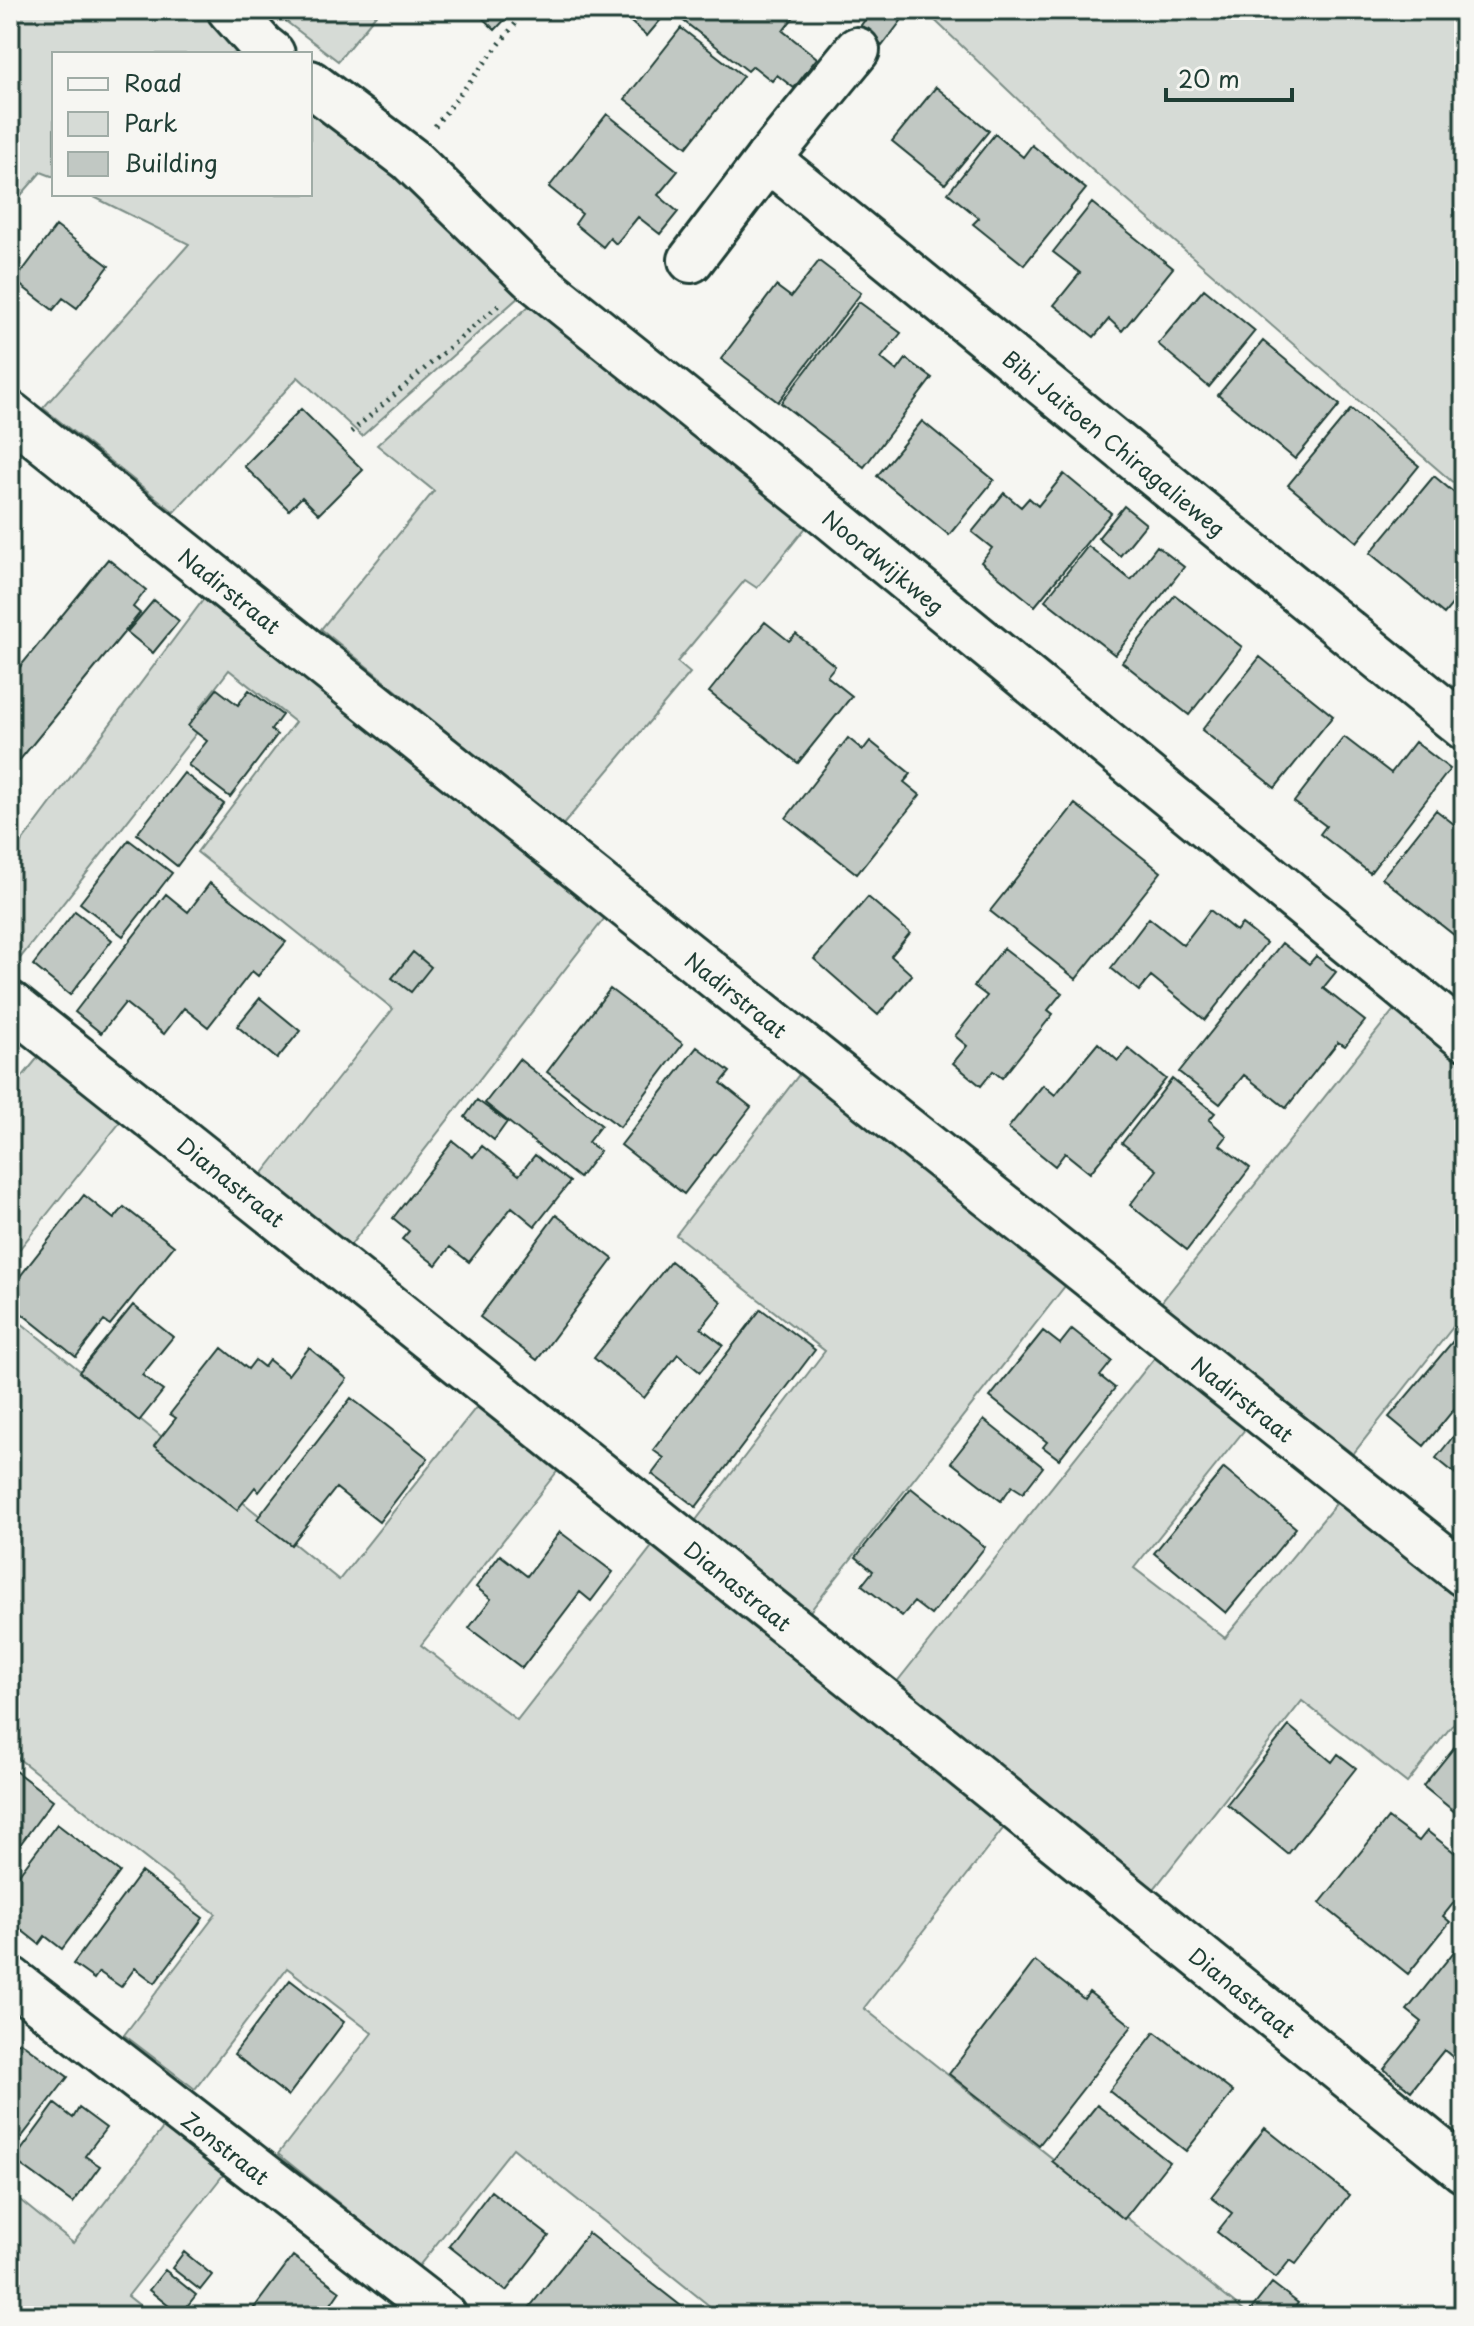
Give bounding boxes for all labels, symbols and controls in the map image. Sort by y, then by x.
legend [52,52,312,196]
scale bar [1166,52,1292,102]
text: 20 m [1178,60,1240,96]
text: Road [124,64,182,100]
text: Park [124,104,178,140]
text: Building [124,144,218,180]
street label: Bibi Jaitoen Chiragalieweg [996,341,1234,543]
street label: Noordwijkweg [816,501,953,621]
street label: Nadirstraat [172,539,289,641]
street label: Nadirstraat [679,943,795,1045]
street label: Dianastraat [171,1128,293,1234]
street label: Nadirstraat [1185,1347,1302,1449]
street label: Dianastraat [678,1532,800,1638]
street label: Dianastraat [1183,1938,1304,2045]
street label: Zonstraat [175,2102,277,2192]

